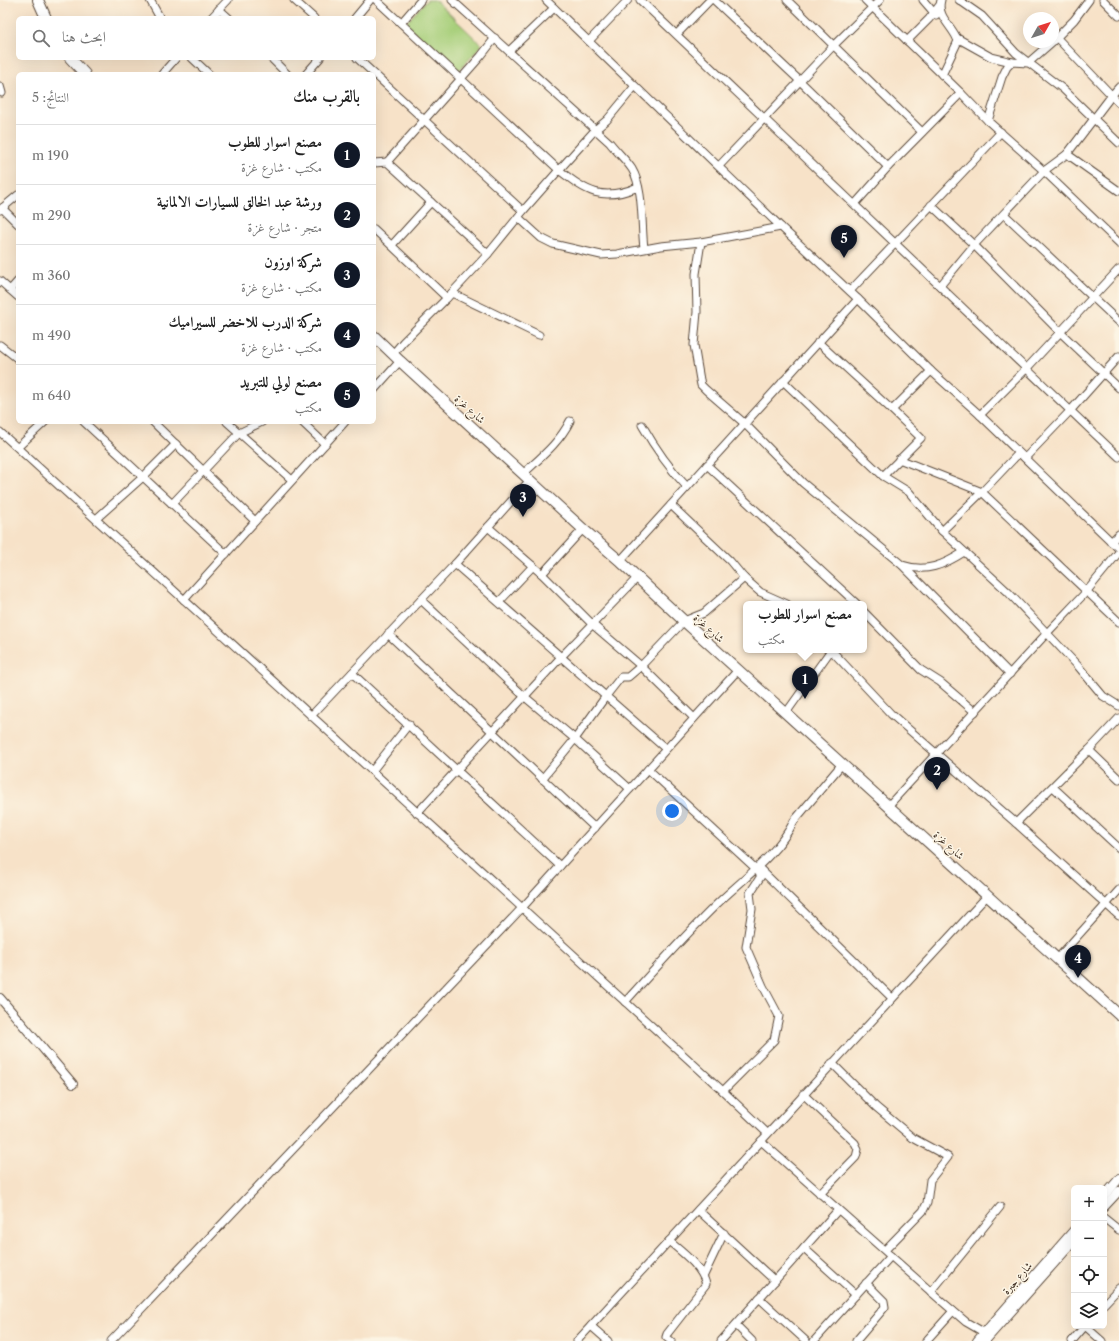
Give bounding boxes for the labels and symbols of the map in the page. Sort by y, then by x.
north arrow [1023,12,1059,48]
pin: 5 [831,225,857,258]
street label: شارع غزة [450,392,488,429]
pin: 3 [510,484,536,517]
street label: شارع غزة [689,611,727,648]
pin: 1 [792,666,818,699]
pin: 2 [924,757,950,790]
your location [662,801,682,821]
street label: شارع غزة [929,828,967,865]
pin: 4 [1065,945,1091,978]
street label: شارع جبرة [999,1259,1037,1299]

